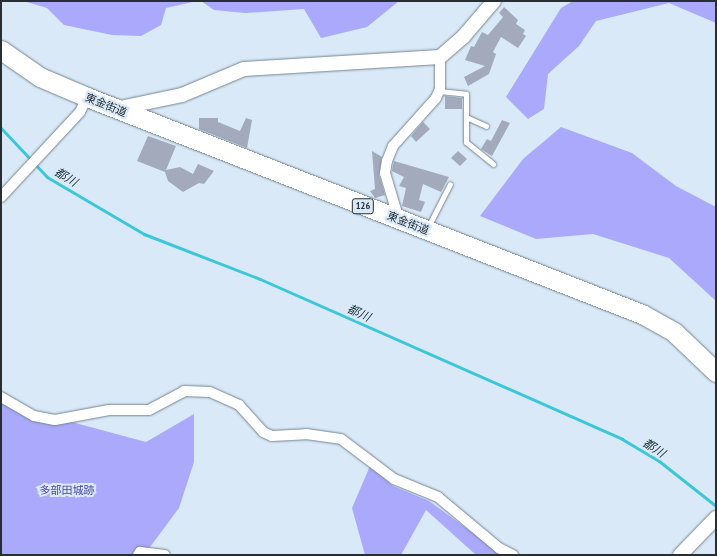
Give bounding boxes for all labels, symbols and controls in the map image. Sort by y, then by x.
street label: 東金街道 [83,91,129,119]
water label: 都川 [52,165,80,189]
road number: 126 [351,198,375,214]
street label: 東金街道 [385,209,431,237]
water label: 都川 [345,302,373,324]
water label: 都川 [640,436,668,460]
park label: 多部田城跡 [40,483,94,497]

